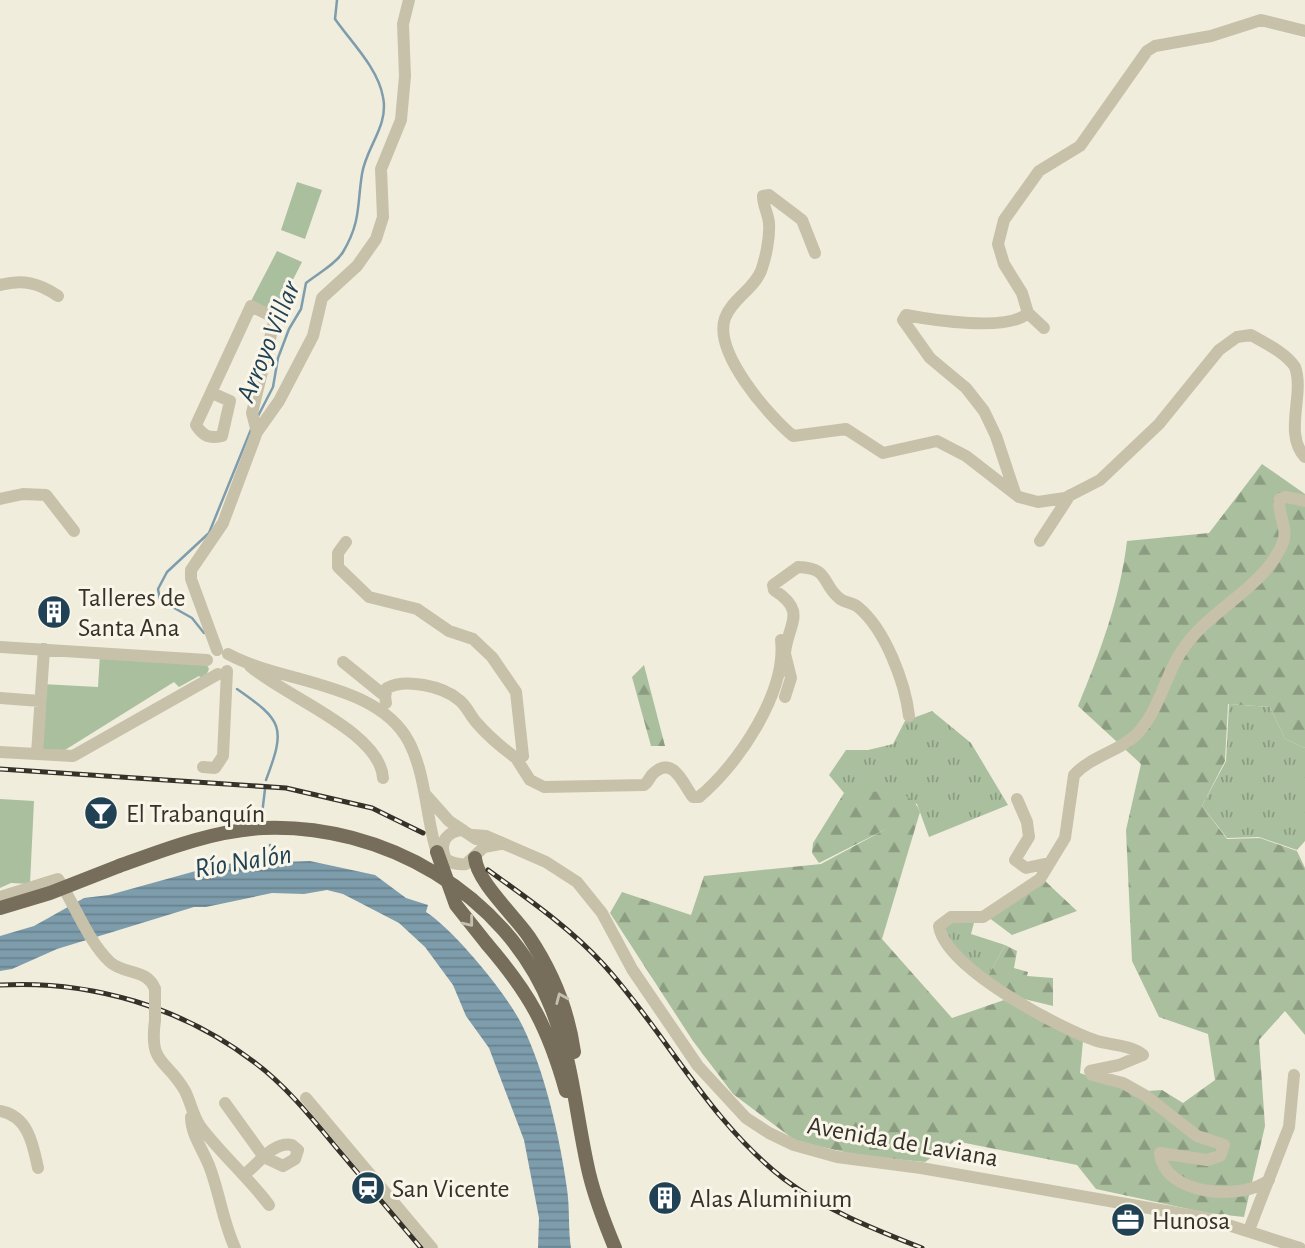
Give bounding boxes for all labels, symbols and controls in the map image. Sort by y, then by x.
water label: Arroyo Villar [232,276,306,407]
place label: Talleres de Santa Ana [78,585,186,641]
building icon: Talleres de Santa Ana [35,593,73,631]
bar icon: El Trabanquín [82,794,120,832]
place label: El Trabanquín [126,801,265,827]
water label: Río Nalón [193,840,294,883]
one-way arrow [461,913,473,926]
one-way arrow [555,992,569,1005]
street label: Avenida de Laviana [805,1112,1000,1172]
station icon: San Vicente [349,1169,387,1207]
place label: San Vicente [392,1176,510,1202]
building icon: Alas Aluminium [646,1179,684,1217]
place label: Alas Aluminium [690,1186,852,1212]
office icon: Hunosa [1109,1201,1147,1239]
place label: Hunosa [1152,1208,1230,1234]

